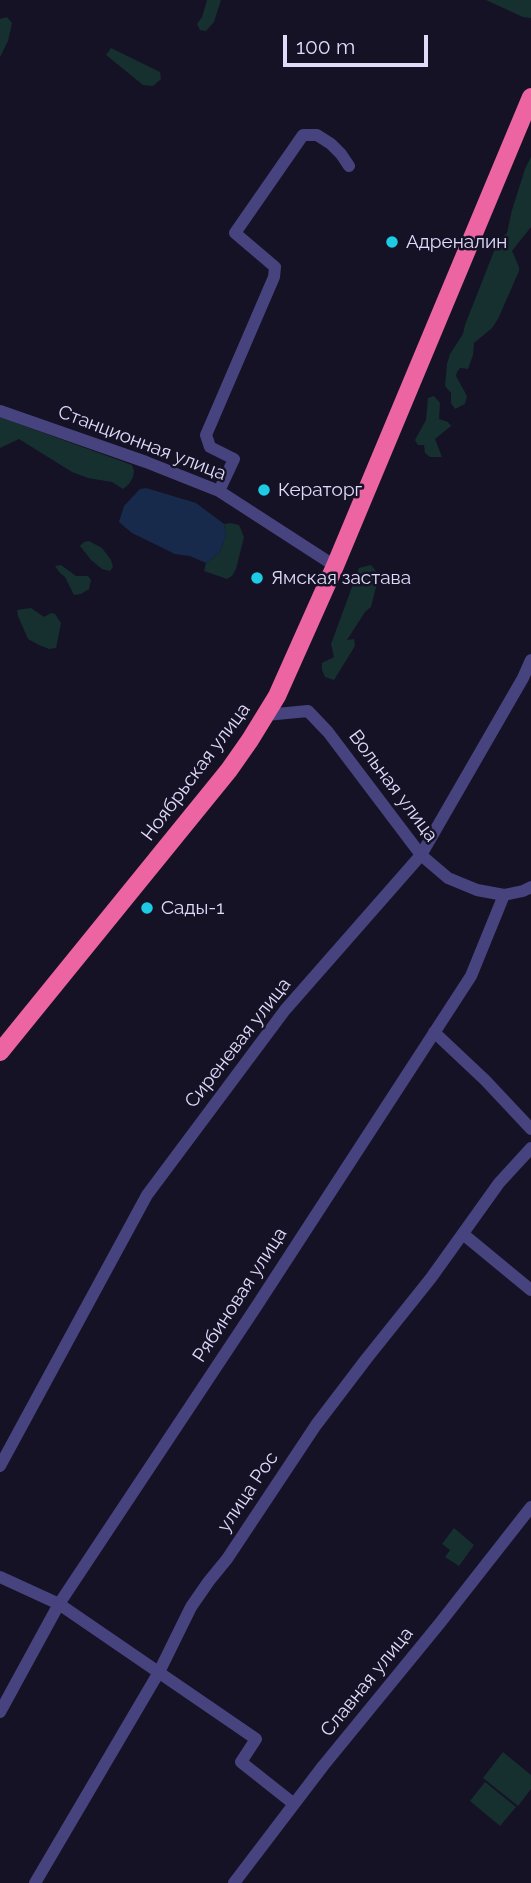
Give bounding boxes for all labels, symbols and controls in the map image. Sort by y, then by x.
scale bar [286,21,431,65]
text: 100 m [296,34,355,59]
place label: Адреналин [406,231,507,253]
marker: Адреналин [384,234,400,250]
street label: Станционная улица [55,400,229,486]
place label: Кераторг [278,479,362,501]
marker: Кераторг [256,482,272,498]
place label: Ямская застава [271,567,411,589]
marker: Ямская застава [249,570,265,586]
street label: Ноябрьская улица [137,699,255,845]
street label: Вольная улица [344,726,442,846]
place label: Сады-1 [161,897,224,919]
marker: Сады-1 [139,900,155,916]
street label: Сиреневая улица [180,974,296,1112]
street label: Рябиновая улица [188,1223,292,1367]
street label: улица Рос [213,1447,283,1537]
street label: Славная улица [316,1623,418,1741]

